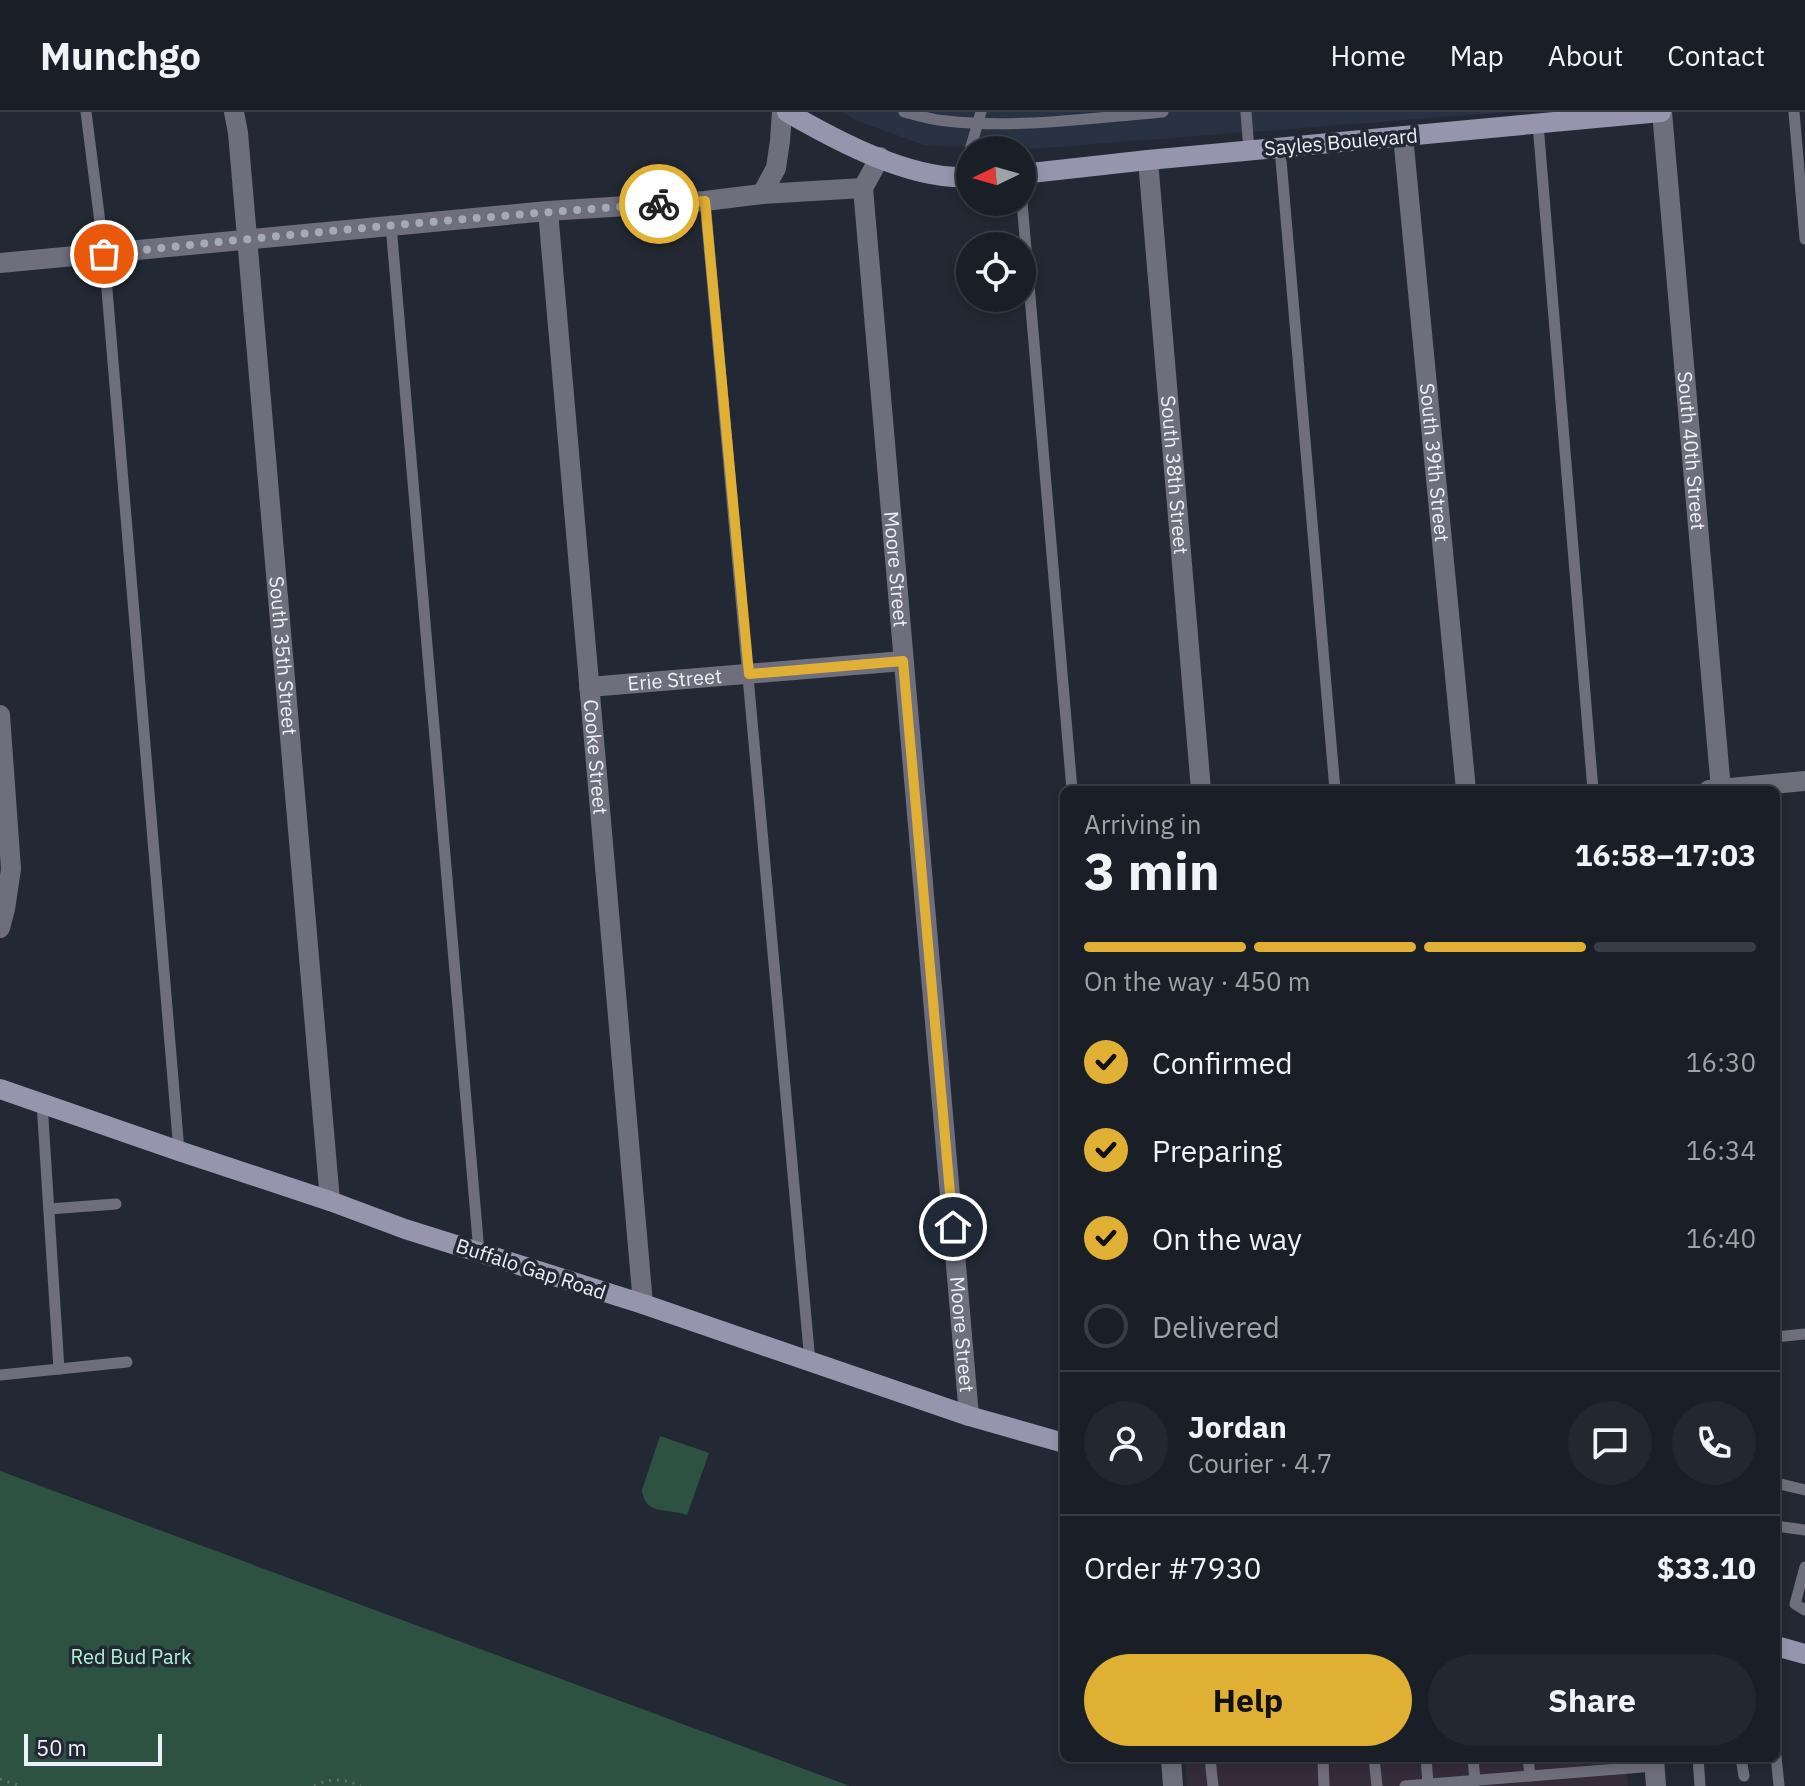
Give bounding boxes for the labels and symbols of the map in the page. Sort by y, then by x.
street label: Sayles Boulevard [1263,121,1419,162]
north arrow [956,136,1036,216]
courier [619,164,699,244]
pin [70,220,138,288]
street label: South 40th Street [1672,370,1712,531]
street label: South 39th Street [1414,382,1456,543]
street label: South 38th Street [1155,394,1195,555]
street label: Moore Street [878,510,915,628]
street label: South 35th Street [263,575,304,736]
street label: Erie Street [626,662,723,697]
street label: Cooke Street [577,698,614,816]
pin [919,1193,987,1261]
street label: Buffalo Gap Road [453,1232,610,1306]
street label: Moore Street [944,1275,981,1394]
park label: Red Bud Park [70,1643,192,1670]
scale bar [24,1730,162,1766]

